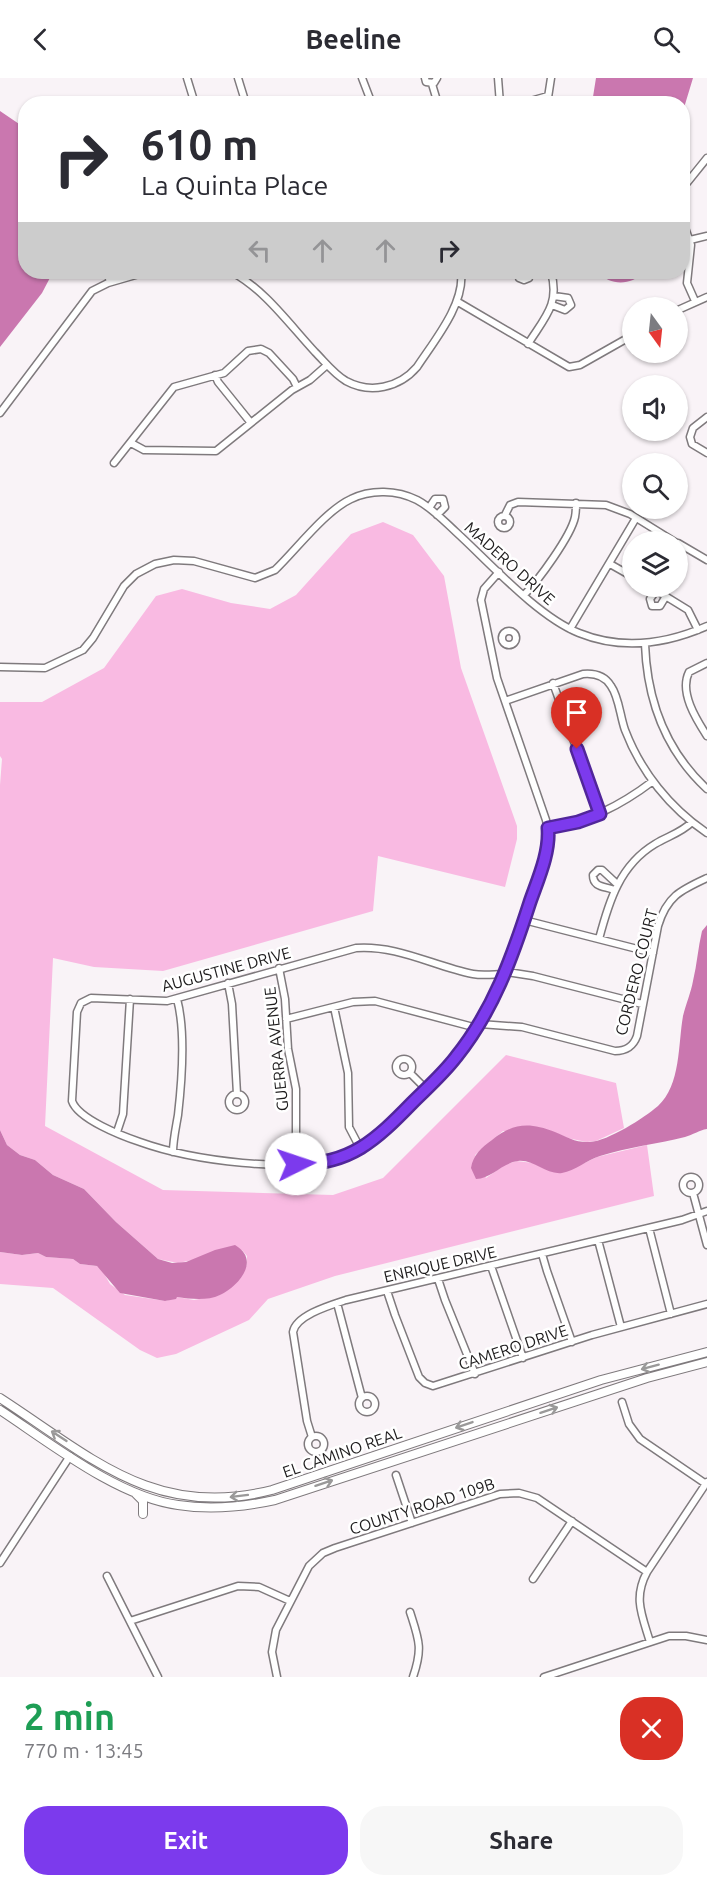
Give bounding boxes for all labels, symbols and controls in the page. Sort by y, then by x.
icon: back [24,23,57,56]
icon: search [650,23,683,56]
text: Beeline [305,24,402,54]
icon: right [42,120,120,198]
text: 610 m [141,121,258,168]
text: La Quinta Place [141,170,328,200]
icon: left [243,234,276,267]
icon: ahead [306,234,339,267]
icon: ahead [369,234,402,267]
icon: right [432,234,465,267]
north arrow [622,297,688,363]
map controls [622,297,688,597]
button: sound [622,375,688,441]
button: search [622,453,688,519]
street label: MADERO DRIVE [461,518,559,608]
button: layers [622,531,688,597]
pin [551,687,602,749]
icon: arrive [560,696,593,729]
street label: CORDERO COURT [612,907,661,1037]
street label: AUGUSTINE DRIVE [160,943,292,995]
street label: GUERRA AVENUE [261,986,291,1112]
position arrow [264,1132,328,1196]
street label: ENRIQUE DRIVE [382,1242,498,1286]
street label: CAMERO DRIVE [456,1321,570,1373]
one-way arrow [641,1361,660,1373]
one-way arrow [539,1403,558,1414]
one-way arrow [455,1420,474,1431]
street label: EL CAMINO REAL [280,1423,404,1481]
one-way arrow [51,1430,68,1442]
street label: COUNTY ROAD 109B [347,1474,497,1538]
one-way arrow [314,1477,333,1488]
one-way arrow [229,1491,249,1502]
text: 2 min [24,1696,115,1737]
button: close [620,1697,683,1760]
text: 770 m · 13:45 [24,1739,144,1762]
button: Exit [24,1806,348,1875]
button: Share [360,1806,683,1875]

